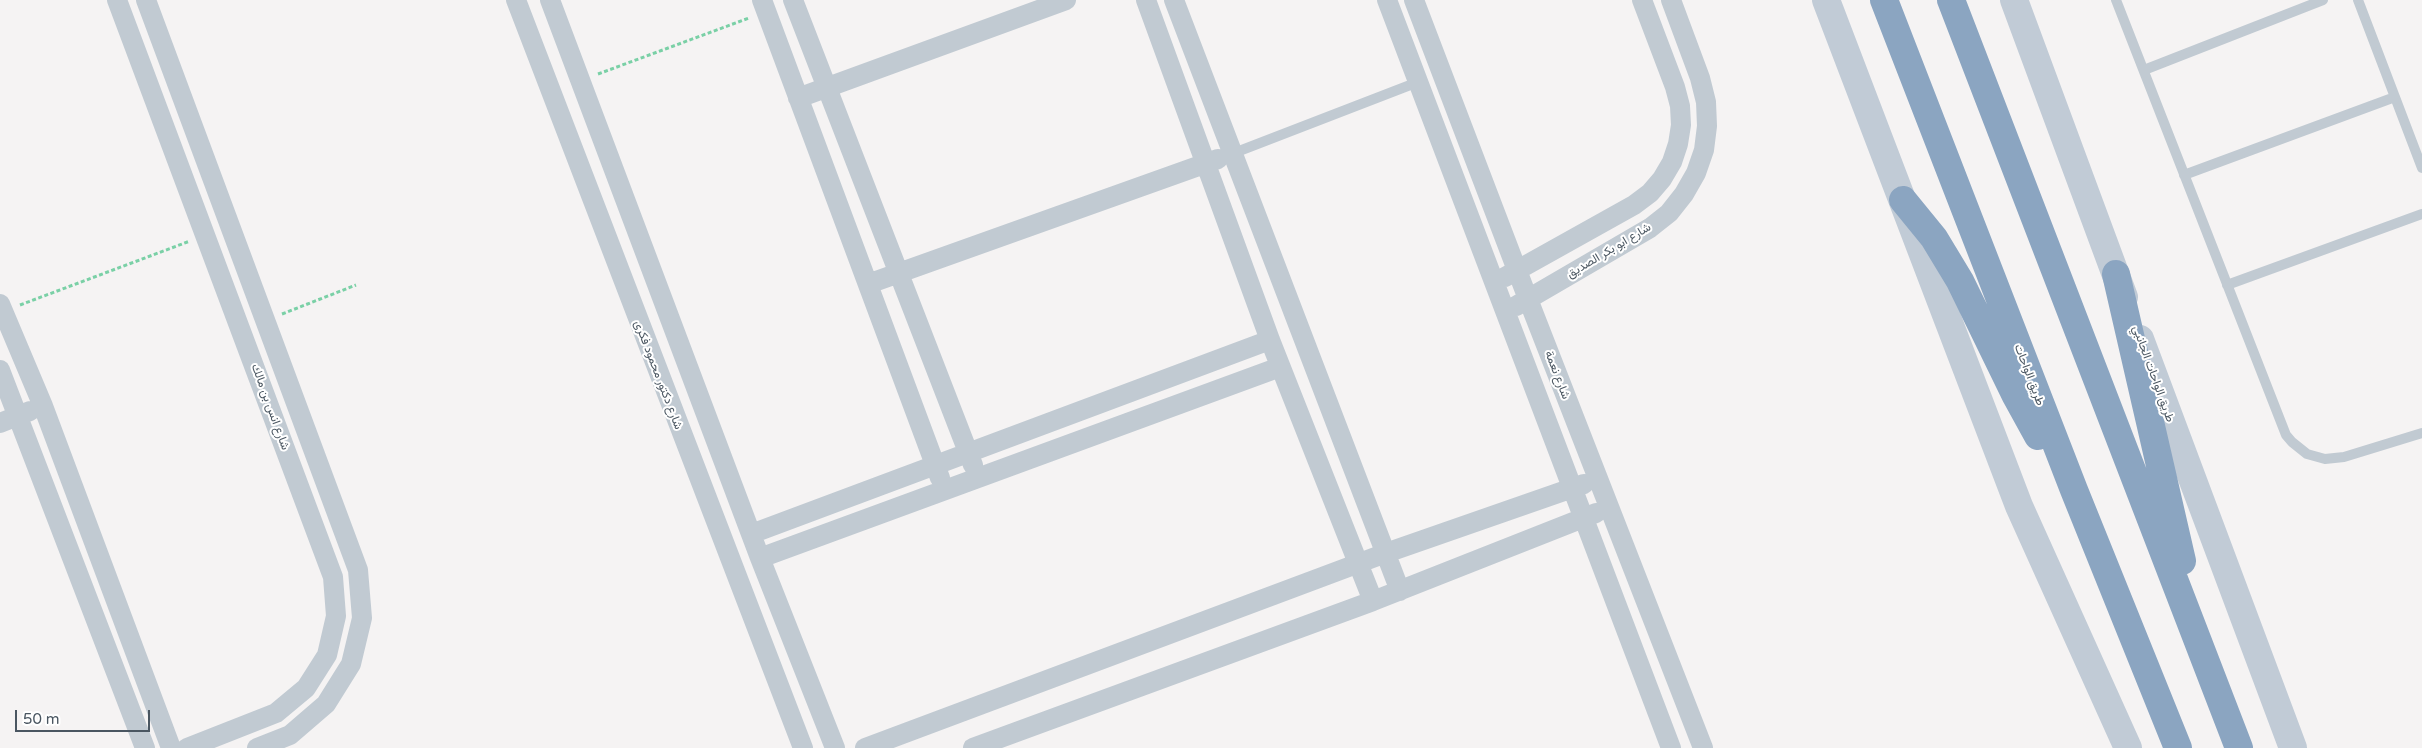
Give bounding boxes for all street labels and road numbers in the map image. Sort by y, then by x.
street label: شارع ابو بكر الصديق [1564,220,1654,282]
street label: شارع دكتور محمود فكرى [631,319,685,431]
street label: طريق الواحات الجانبي [2129,324,2177,424]
street label: طريق الواحات [2011,342,2047,408]
street label: شارع نعمة [1541,349,1573,401]
street label: شارع انس بن مالك [248,362,292,452]

